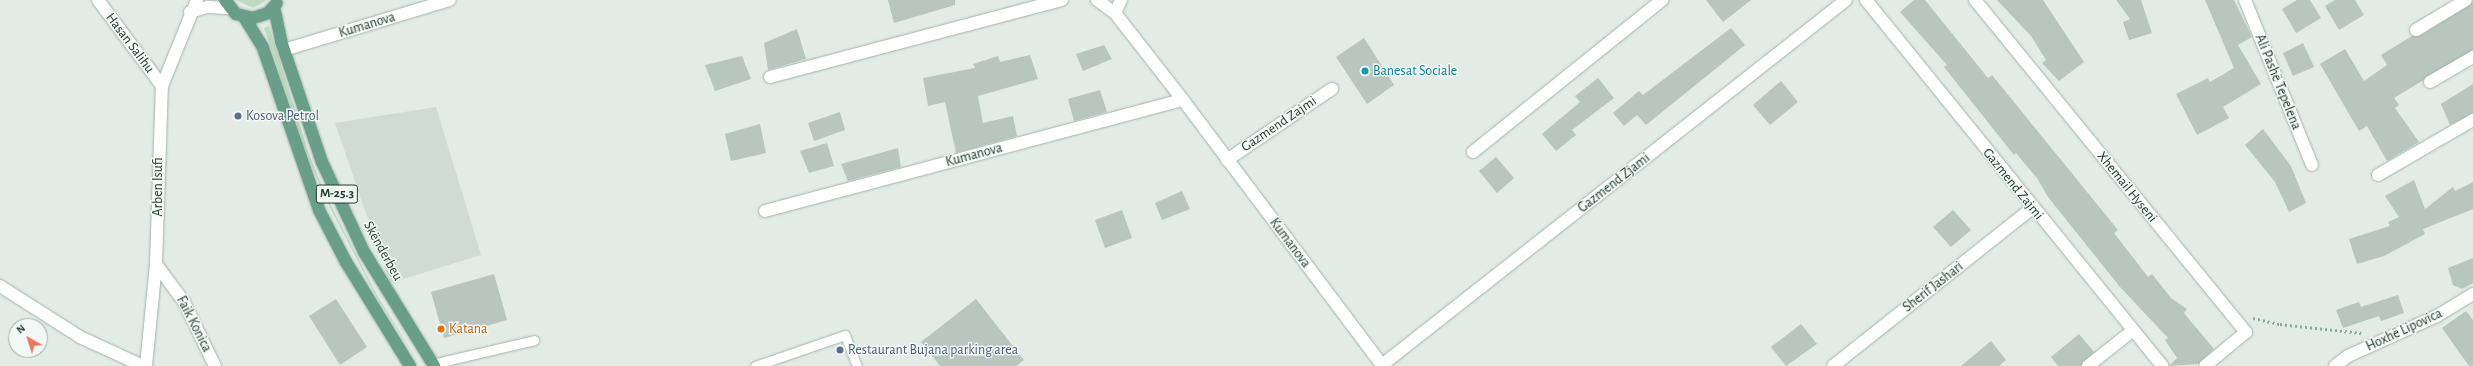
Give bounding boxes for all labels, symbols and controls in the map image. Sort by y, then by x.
street label: Kumanova [337,8,397,42]
street label: Hasan Salihu [102,10,158,76]
street label: Ali Pashë Tepelena [2251,32,2305,132]
place label: Banesat Sociale [1373,63,1457,79]
marker: Banesat Sociale [1360,66,1370,76]
street label: Gazmend Zajmi [1238,93,1320,155]
place label: Kosova Petrol [246,108,319,124]
marker: Kosova Petrol [233,111,243,121]
street label: Kumanova [944,139,1004,171]
street label: Gazmend Zajmi [1979,145,2047,223]
street label: Xhemail Hyseni [2093,148,2161,226]
street label: Gazmend Zjami [1575,150,1653,216]
street label: Arben Isufi [150,157,166,217]
road number: M-25.3 [315,183,359,205]
street label: Kumanova [1266,215,1314,271]
street label: Skënderbeu [360,218,406,284]
street label: Sherif Jashari [1900,258,1966,316]
street label: Faik Konica [173,293,215,355]
street label: Hoxhë Lipovica [2363,305,2445,355]
north arrow [8,318,48,358]
place label: Katana [449,321,487,337]
text: N [14,322,27,336]
marker: Katana [436,324,446,334]
place label: Restaurant Bujana parking area [848,342,1018,358]
marker: Restaurant Bujana parking area [835,345,845,355]

